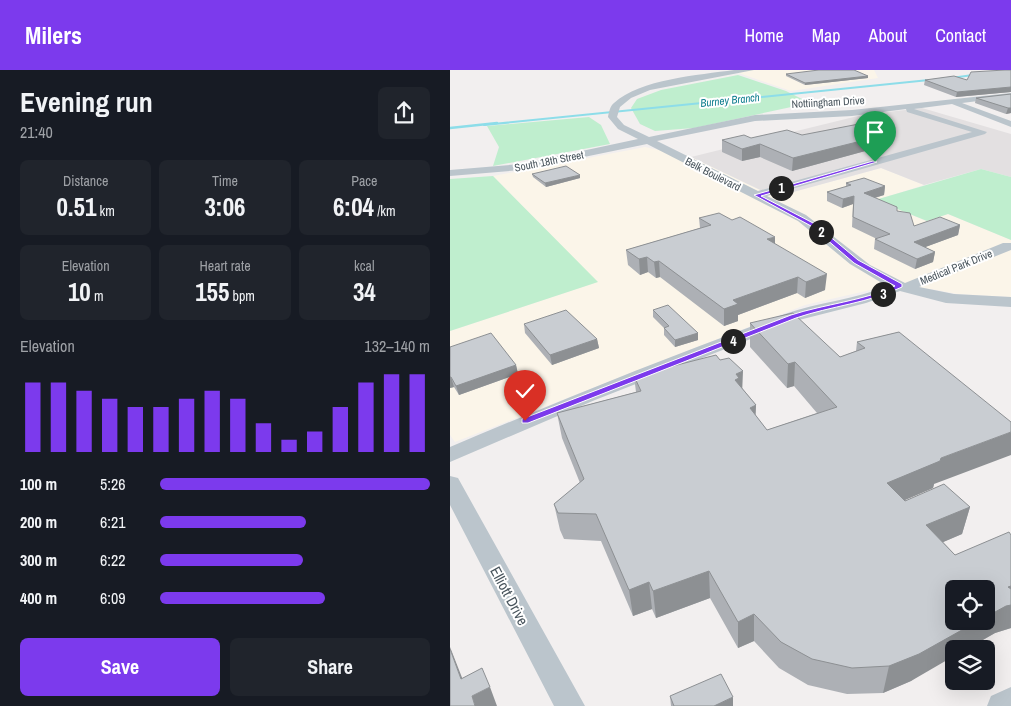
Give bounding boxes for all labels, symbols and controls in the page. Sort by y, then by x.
text: Milers [25,19,82,51]
text: Home [744,23,784,48]
text: Map [812,23,841,48]
text: About [869,23,907,48]
text: Contact [935,23,986,48]
text: Evening run [20,83,153,121]
button: share [378,87,430,139]
water label: Burney Branch [700,90,760,110]
street label: Nottiingham Drive [791,93,865,111]
pin [854,111,896,162]
icon: arrive [861,118,889,146]
text: 21:40 [20,121,53,143]
street label: South 18th Street [513,147,585,175]
street label: Belk Boulevard [683,154,743,194]
text: Distance [63,172,108,190]
text: Time [212,172,238,190]
text: Pace [351,172,377,190]
pin: 1 [768,176,794,200]
text: 1 [778,179,785,197]
text: 0.51 [56,190,96,224]
text: 3:06 [204,190,246,224]
text: 6:04 [333,190,374,224]
text: km [96,202,115,220]
text: /km [374,202,396,220]
pin: 2 [808,220,834,244]
text: 2 [818,223,825,241]
street label: Medical Park Drive [918,246,994,288]
text: Elevation [62,257,110,275]
text: Heart rate [199,257,251,275]
text: kcal [354,257,375,275]
text: 10 [68,275,91,309]
text: 155 [195,275,229,309]
text: 34 [353,275,376,309]
pin: 3 [870,282,896,306]
text: 3 [880,285,887,303]
text: m [91,287,103,305]
text: bpm [229,287,255,305]
pin: 4 [720,328,746,354]
text: 4 [730,332,737,350]
text: Elevation [20,335,75,357]
text: 132–140 m [364,335,430,357]
pin [504,370,546,421]
icon: check [511,377,539,405]
text: 100 m [20,473,57,495]
text: 5:26 [100,473,126,495]
text: 200 m [20,511,57,533]
text: 6:21 [100,511,126,533]
text: 300 m [20,549,57,571]
text: 6:22 [100,549,126,571]
street label: Elliott Drive [485,563,534,629]
map controls [945,580,995,690]
button: locate [945,580,995,630]
text: 400 m [20,587,57,609]
text: 6:09 [100,587,126,609]
button: Save [20,638,220,696]
button: Share [230,638,430,696]
button: layers [945,640,995,690]

